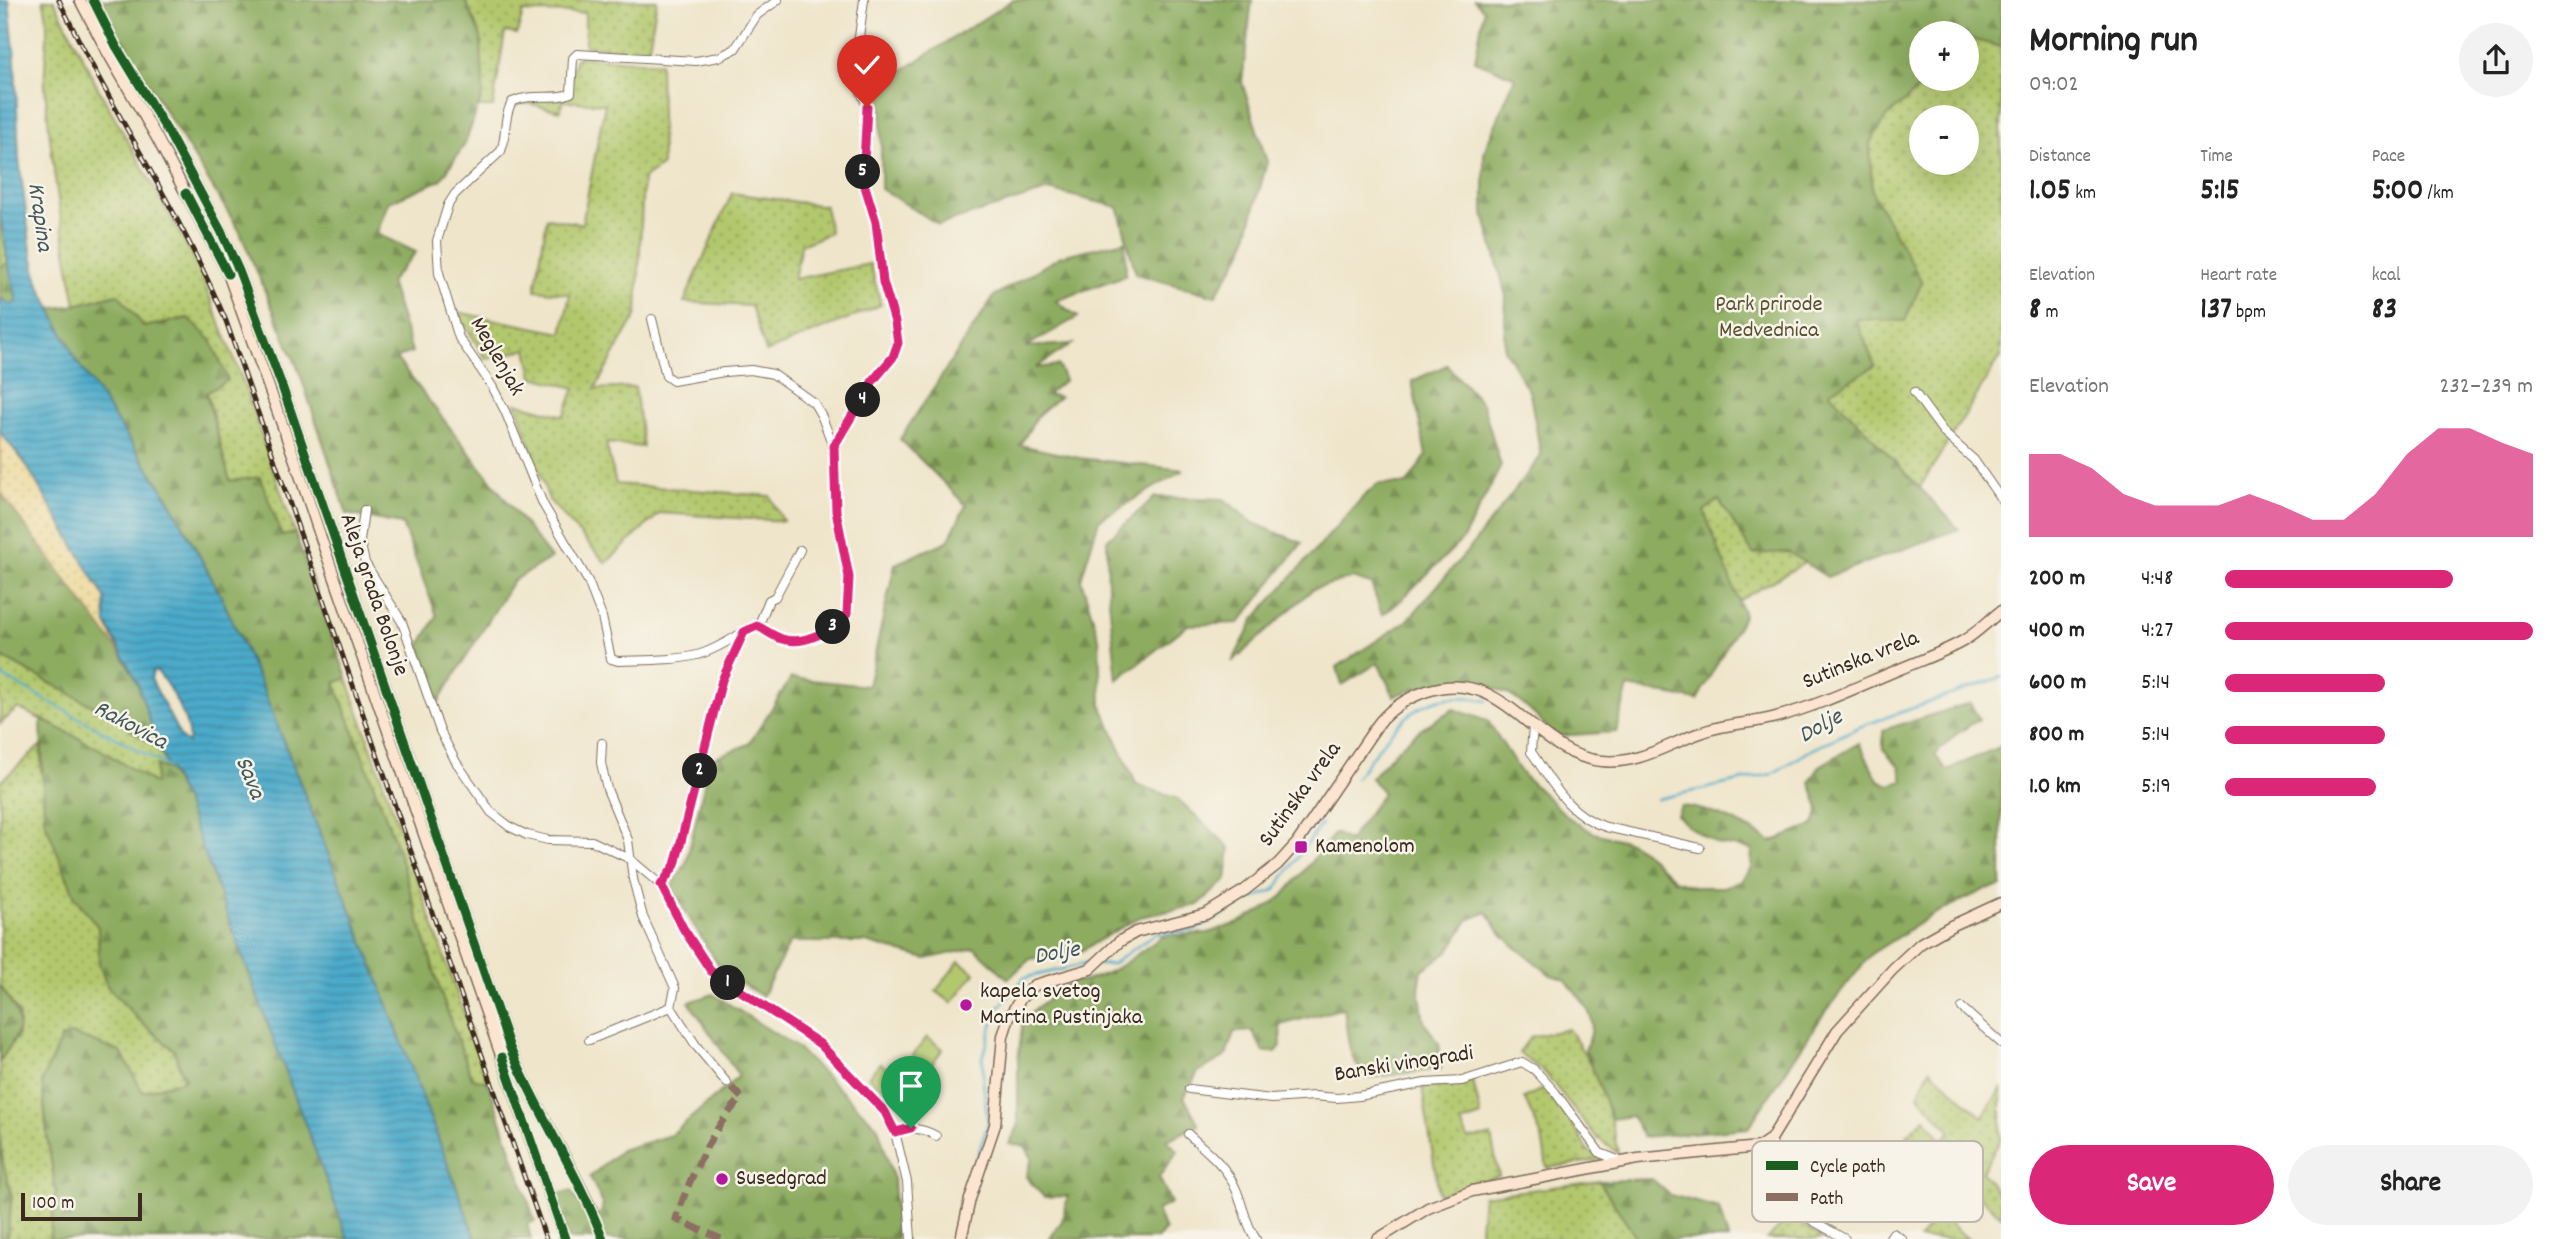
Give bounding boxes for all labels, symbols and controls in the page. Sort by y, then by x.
text: Morning run [2029,15,2198,70]
map controls [1909,21,1979,175]
button: + [1909,21,1979,91]
button: share [2459,23,2533,97]
pin [837,35,897,107]
icon: check [848,46,886,84]
text: 09:02 [2029,69,2078,102]
button: − [1909,105,1979,175]
text: Distance [2029,144,2091,171]
text: Time [2200,144,2233,171]
text: Pace [2372,144,2405,171]
pin: 5 [846,154,880,190]
text: 5 [858,158,867,185]
text: 1.05 [2029,171,2071,214]
text: 5:15 [2200,171,2240,214]
text: 5:00 [2372,171,2423,214]
water label: Krapina [17,180,61,255]
text: km [2071,181,2096,208]
text: /km [2423,181,2454,208]
text: Elevation [2029,263,2095,290]
text: Heart rate [2200,263,2277,290]
text: kcal [2372,263,2401,290]
park label: Park prirode Medvednica [1715,289,1823,348]
text: 8 [2029,290,2041,333]
text: 137 [2200,290,2232,333]
text: 83 [2372,290,2397,333]
text: m [2041,300,2058,327]
text: bpm [2232,300,2266,327]
street label: Meglenjak [460,311,532,403]
text: Elevation [2029,371,2109,404]
text: 232–239 m [2439,371,2533,404]
pin: 4 [846,382,880,418]
text: 4 [859,386,866,413]
street label: Aleja grada Bolonje [330,509,416,681]
text: 200 m [2029,563,2085,596]
text: 4:48 [2141,563,2173,596]
pin: 3 [816,610,850,644]
text: 3 [828,613,837,640]
text: 400 m [2029,615,2085,648]
text: 4:27 [2141,615,2173,648]
street label: Sutinska vrela [1798,622,1925,699]
text: 600 m [2029,667,2086,700]
text: 5:14 [2141,667,2170,700]
water label: Rakovica [87,692,174,760]
water label: Dolje [1793,700,1850,753]
text: 800 m [2029,719,2084,752]
text: 5:14 [2141,719,2170,752]
street label: Sutinska vrela [1251,735,1351,854]
water label: Sava [225,752,273,806]
pin: 2 [682,754,718,788]
text: 2 [695,757,704,784]
text: 1.0 km [2029,771,2081,804]
text: 5:19 [2141,771,2171,804]
place label: Kamenolom [1315,831,1415,864]
marker: Kamenolom [1293,839,1309,855]
water label: Dolje [1032,933,1084,975]
pin: 1 [710,965,746,1000]
text: 1 [725,969,730,996]
place label: kapela svetog Martina Pustinjaka [980,976,1144,1035]
marker: kapela svetog Martina Pustinjaka [958,997,974,1013]
street label: Banski vinogradi [1332,1038,1476,1092]
pin [881,1056,941,1128]
icon: arrive [892,1067,930,1105]
legend [1752,1141,1983,1222]
button: Save [2029,1145,2274,1225]
button: Share [2288,1145,2533,1225]
text: Cycle path [1810,1155,1885,1182]
place label: Susedgrad [736,1163,827,1196]
marker: Susedgrad [714,1171,730,1187]
text: Path [1810,1187,1843,1214]
scale bar [21,1190,142,1222]
text: 100 m [32,1191,74,1218]

